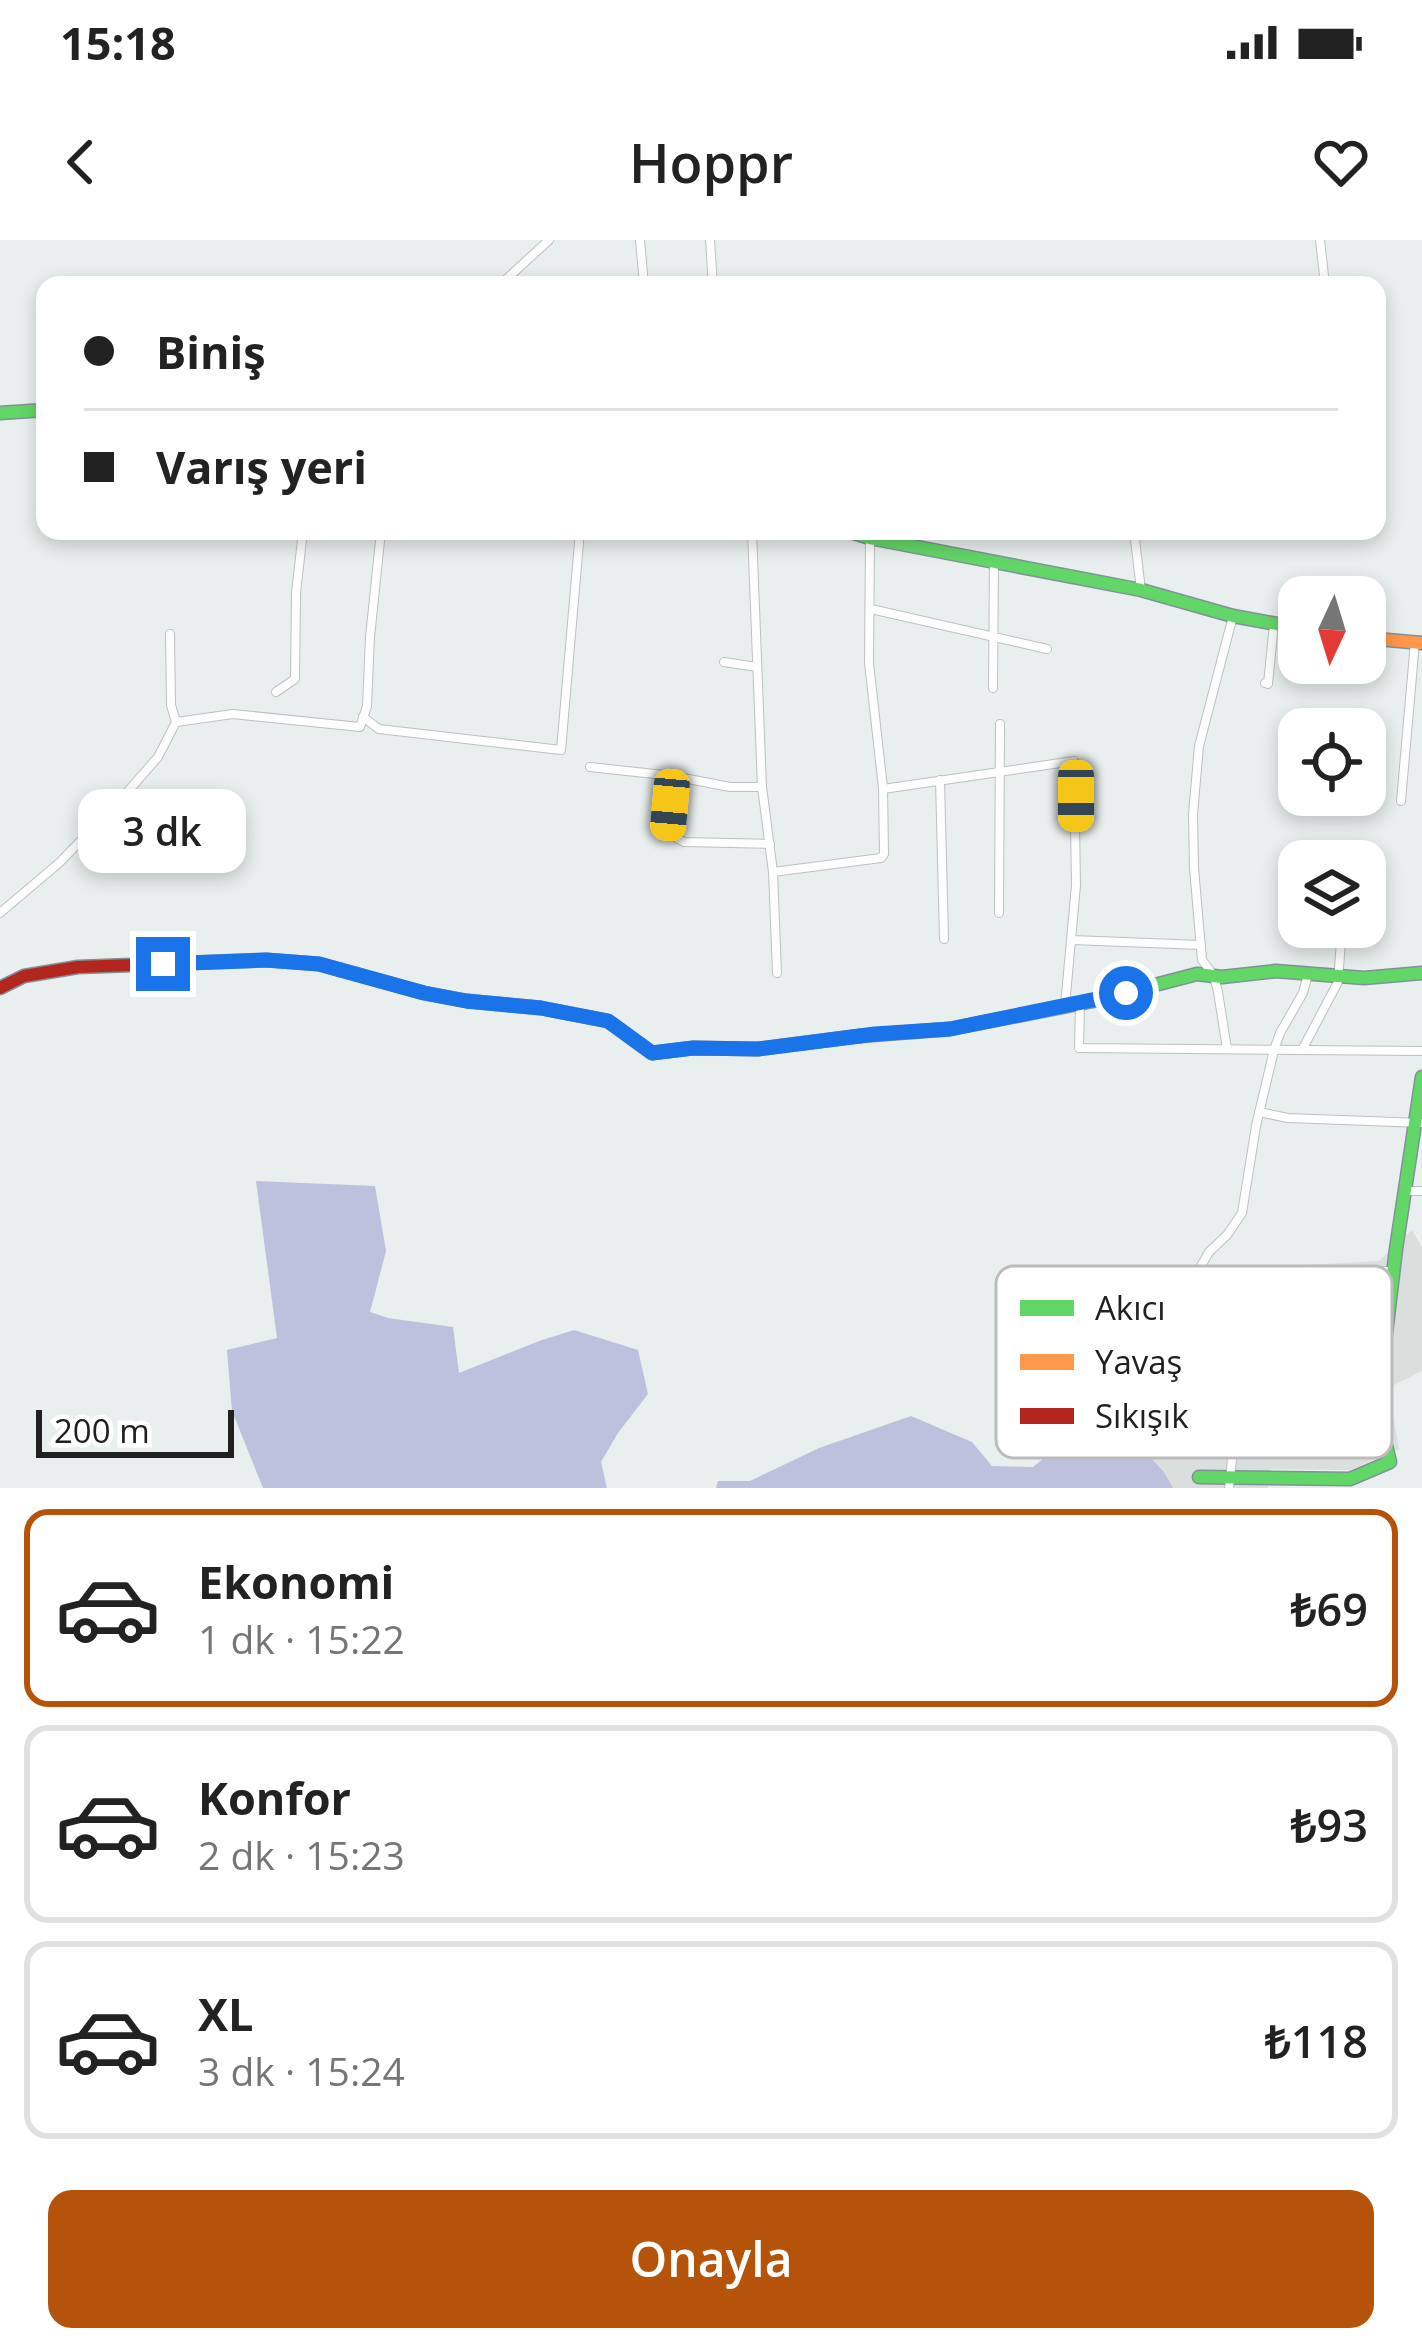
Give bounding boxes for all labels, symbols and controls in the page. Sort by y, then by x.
text: 15:18 [60,12,176,73]
text: Hoppr [629,125,793,199]
icon: back [48,129,114,195]
icon: heart [1308,129,1374,195]
text: Biniş [156,321,266,382]
text: Varış yeri [156,436,367,497]
north arrow [1278,576,1386,684]
map controls [1278,576,1386,948]
button: locate [1278,708,1386,816]
car [1058,760,1094,832]
car [649,768,691,842]
callout: 3 dk [79,790,247,874]
text: 3 dk [122,804,202,857]
button: layers [1278,840,1386,948]
route end [136,937,190,991]
route start [1099,966,1153,1020]
legend [996,1266,1392,1458]
text: Akıcı [1095,1285,1166,1330]
text: Yavaş [1095,1339,1182,1384]
text: Sıkışık [1095,1393,1189,1438]
scale bar [36,1404,234,1457]
text: 200 m [54,1408,150,1453]
text: Ekonomi [198,1551,394,1612]
icon: car [54,1554,162,1662]
text: ₺69 [1291,1578,1368,1639]
text: 1 dk · 15:22 [198,1612,405,1665]
text: Konfor [198,1767,351,1828]
icon: car [54,1770,162,1878]
text: ₺93 [1291,1794,1368,1855]
text: 2 dk · 15:23 [198,1828,405,1881]
text: XL [198,1983,253,2044]
icon: car [54,1986,162,2094]
text: ₺118 [1265,2010,1368,2071]
text: 3 dk · 15:24 [198,2044,405,2097]
button: Onayla [48,2190,1374,2328]

